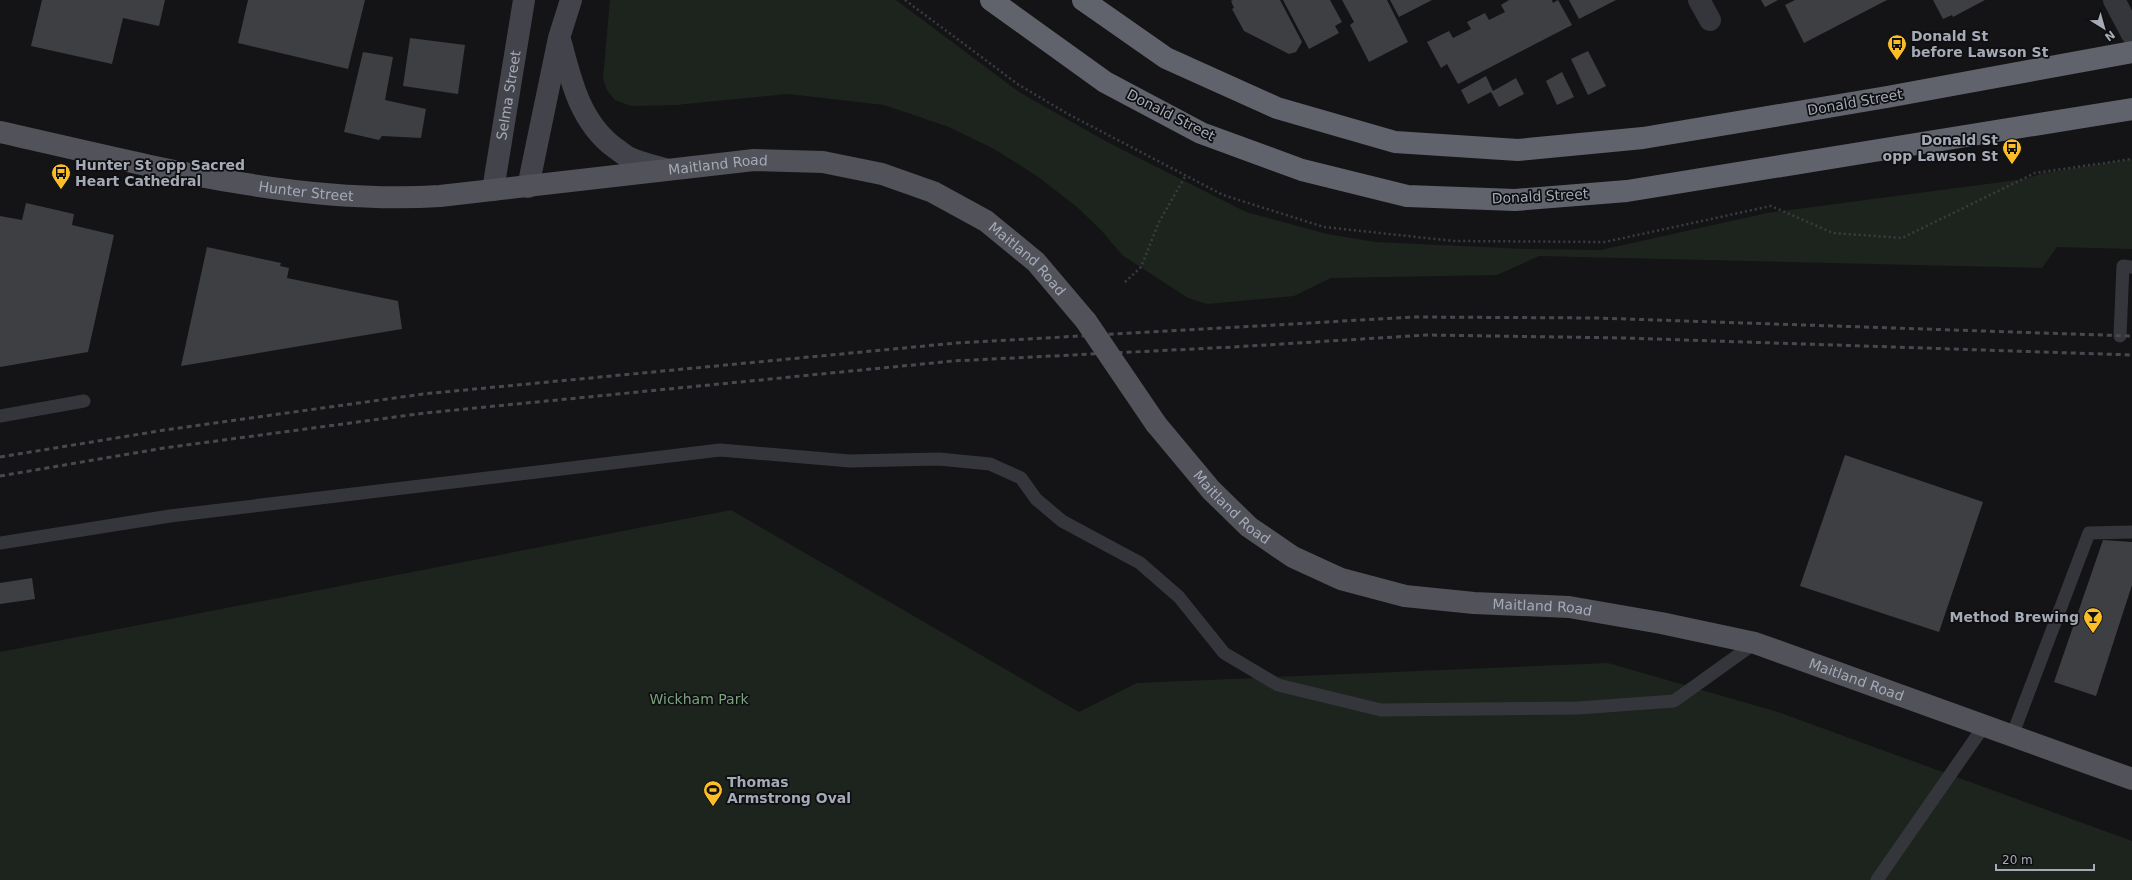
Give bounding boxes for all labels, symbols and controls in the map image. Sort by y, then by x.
north arrow [2084,8,2124,48]
place label: Donald St before Lawson St [1911,28,2049,60]
text: N [2102,28,2117,44]
bus stop icon: Donald St before Lawson St [1886,33,1908,61]
street label: Selma Street [493,49,524,141]
street label: Donald Street [1124,86,1218,144]
street label: Donald Street [1806,86,1904,118]
place label: Donald St opp Lawson St [1883,132,1998,164]
bus stop icon: Donald St opp Lawson St [2001,137,2023,165]
street label: Maitland Road [667,152,768,178]
place label: Hunter St opp Sacred Heart Cathedral [75,157,245,189]
bus stop icon: Hunter St opp Sacred Heart Cathedral [50,162,72,190]
street label: Hunter Street [258,178,354,204]
street label: Donald Street [1491,185,1589,207]
street label: Maitland Road [986,219,1069,299]
street label: Maitland Road [1190,467,1273,547]
street label: Maitland Road [1492,596,1593,619]
bar icon: Method Brewing [2082,606,2104,634]
place label: Method Brewing [1950,609,2079,625]
street label: Maitland Road [1807,655,1906,704]
park label: Wickham Park [649,691,749,707]
place label: Thomas Armstrong Oval [727,774,851,806]
sports icon: Thomas Armstrong Oval [702,779,724,807]
scale bar [1996,846,2094,872]
text: 20 m [2002,853,2033,867]

